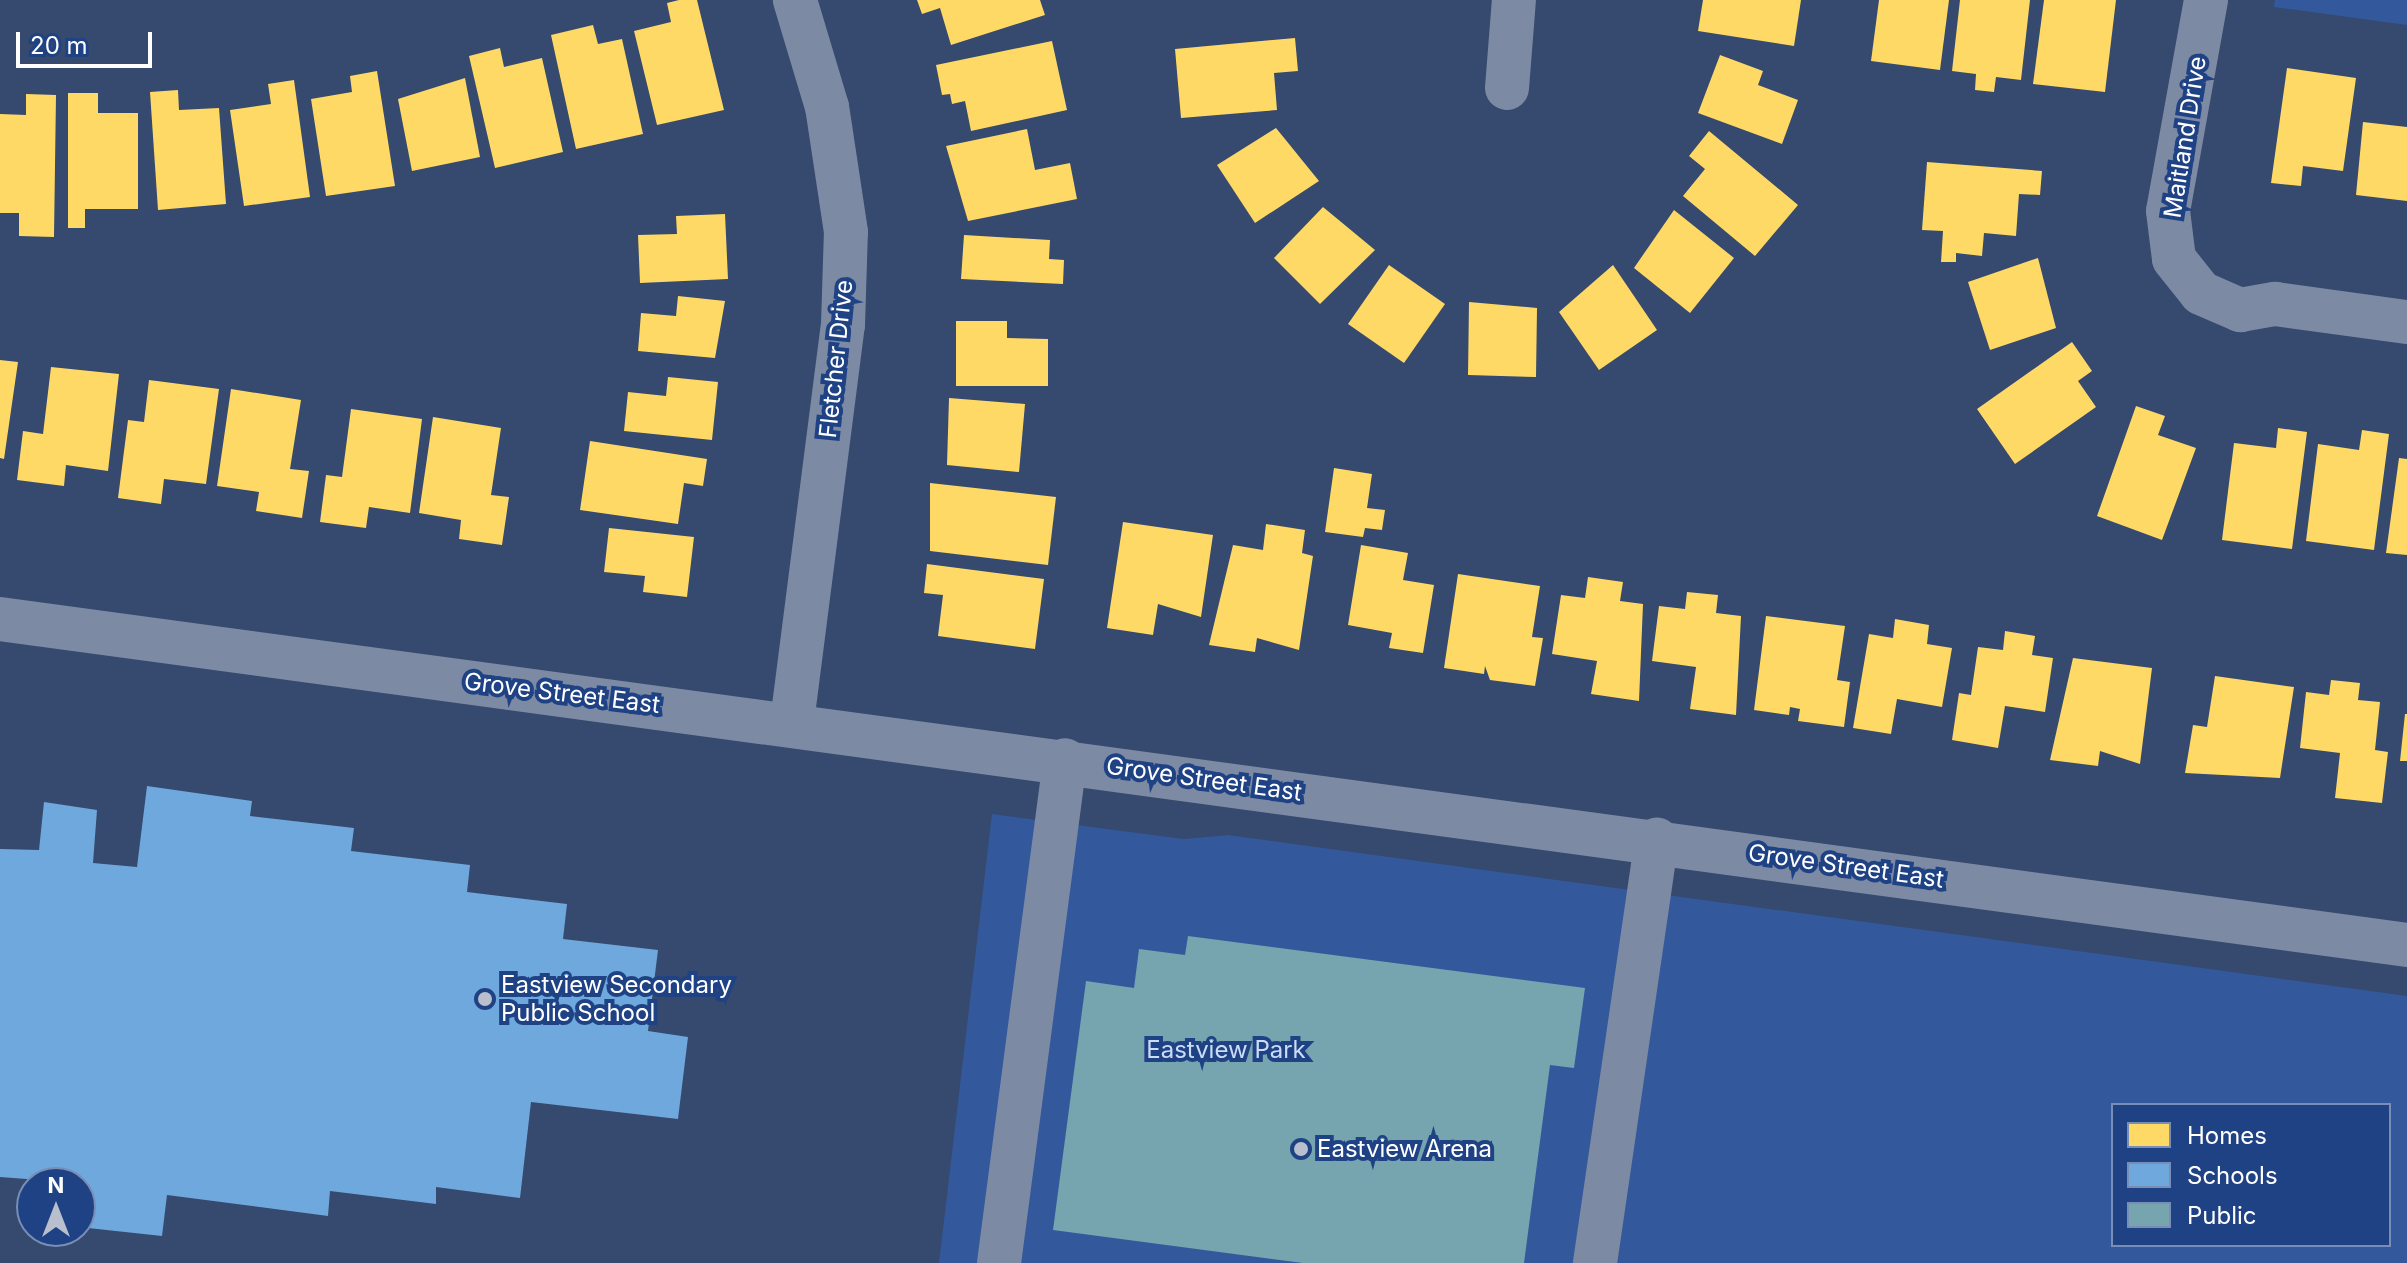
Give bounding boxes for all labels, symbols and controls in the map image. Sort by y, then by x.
scale bar [20,16,156,66]
text: 20 m [30,31,88,60]
street label: Maitland Drive [2158,54,2212,220]
street label: Fletcher Drive [813,279,859,439]
street label: Grove Street East [462,667,662,719]
street label: Grove Street East [1104,751,1304,807]
street label: Grove Street East [1746,838,1946,894]
place label: Eastview Secondary Public School [501,971,732,1027]
marker: Eastview Secondary Public School [476,990,494,1008]
park label: Eastview Park [1146,1036,1306,1064]
legend [2111,1103,2391,1247]
text: Homes [2187,1121,2267,1150]
place label: Eastview Arena [1317,1135,1492,1163]
marker: Eastview Arena [1292,1140,1310,1158]
text: Schools [2187,1161,2278,1190]
north arrow [16,1167,96,1247]
text: N [48,1172,64,1198]
text: Public [2187,1201,2257,1230]

